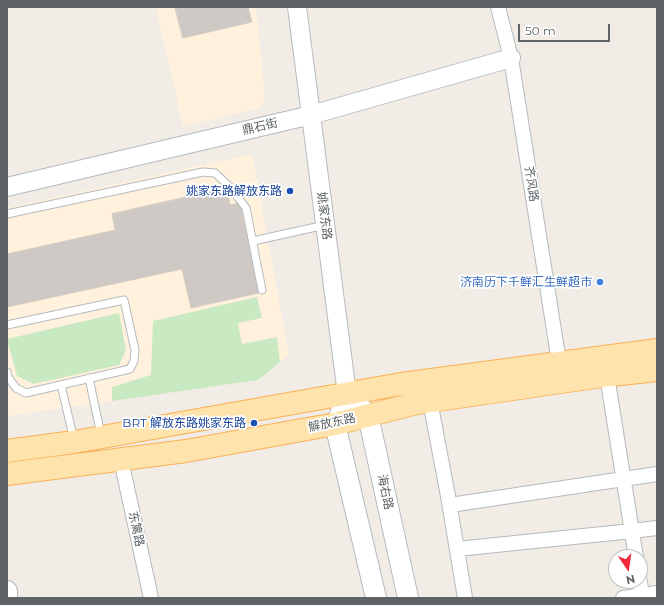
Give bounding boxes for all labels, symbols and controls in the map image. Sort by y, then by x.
scale bar [520,16,612,42]
text: 50 m [525,23,556,38]
street label: 鼎石街 [241,116,279,138]
street label: 齐风路 [521,165,541,203]
place label: 姚家东路解放东路 [186,184,282,198]
marker: 姚家东路解放东路 [285,186,295,196]
street label: 姚家东路 [314,191,334,241]
place label: 济南历下千鲜汇生鲜超市 [460,275,592,289]
marker: 济南历下千鲜汇生鲜超市 [595,277,605,287]
street label: 解放东路 [307,411,357,435]
place label: BRT 解放东路姚家东路 [122,416,246,430]
marker: BRT 解放东路姚家东路 [249,418,259,428]
street label: 海右路 [374,473,396,511]
street label: 东篱路 [125,510,147,548]
north arrow [608,549,648,589]
text: N [625,572,636,588]

